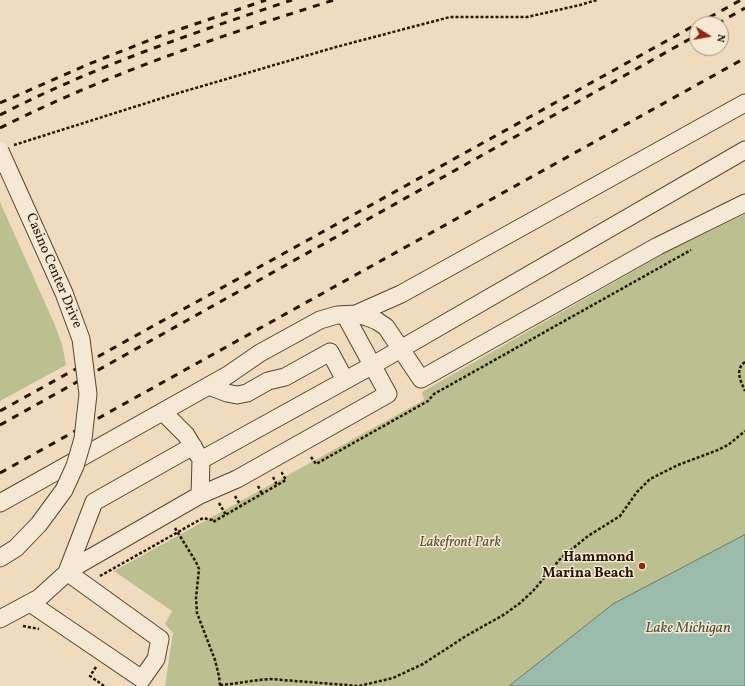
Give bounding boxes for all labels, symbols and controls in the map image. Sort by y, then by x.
north arrow [689,16,729,56]
text: N [712,33,728,44]
street label: Casino Center Drive [21,211,85,331]
park label: Lakefront Park [419,535,501,551]
place label: Hammond Marina Beach [542,550,634,582]
marker: Hammond Marina Beach [637,561,647,571]
water label: Lake Michigan [645,620,731,638]

